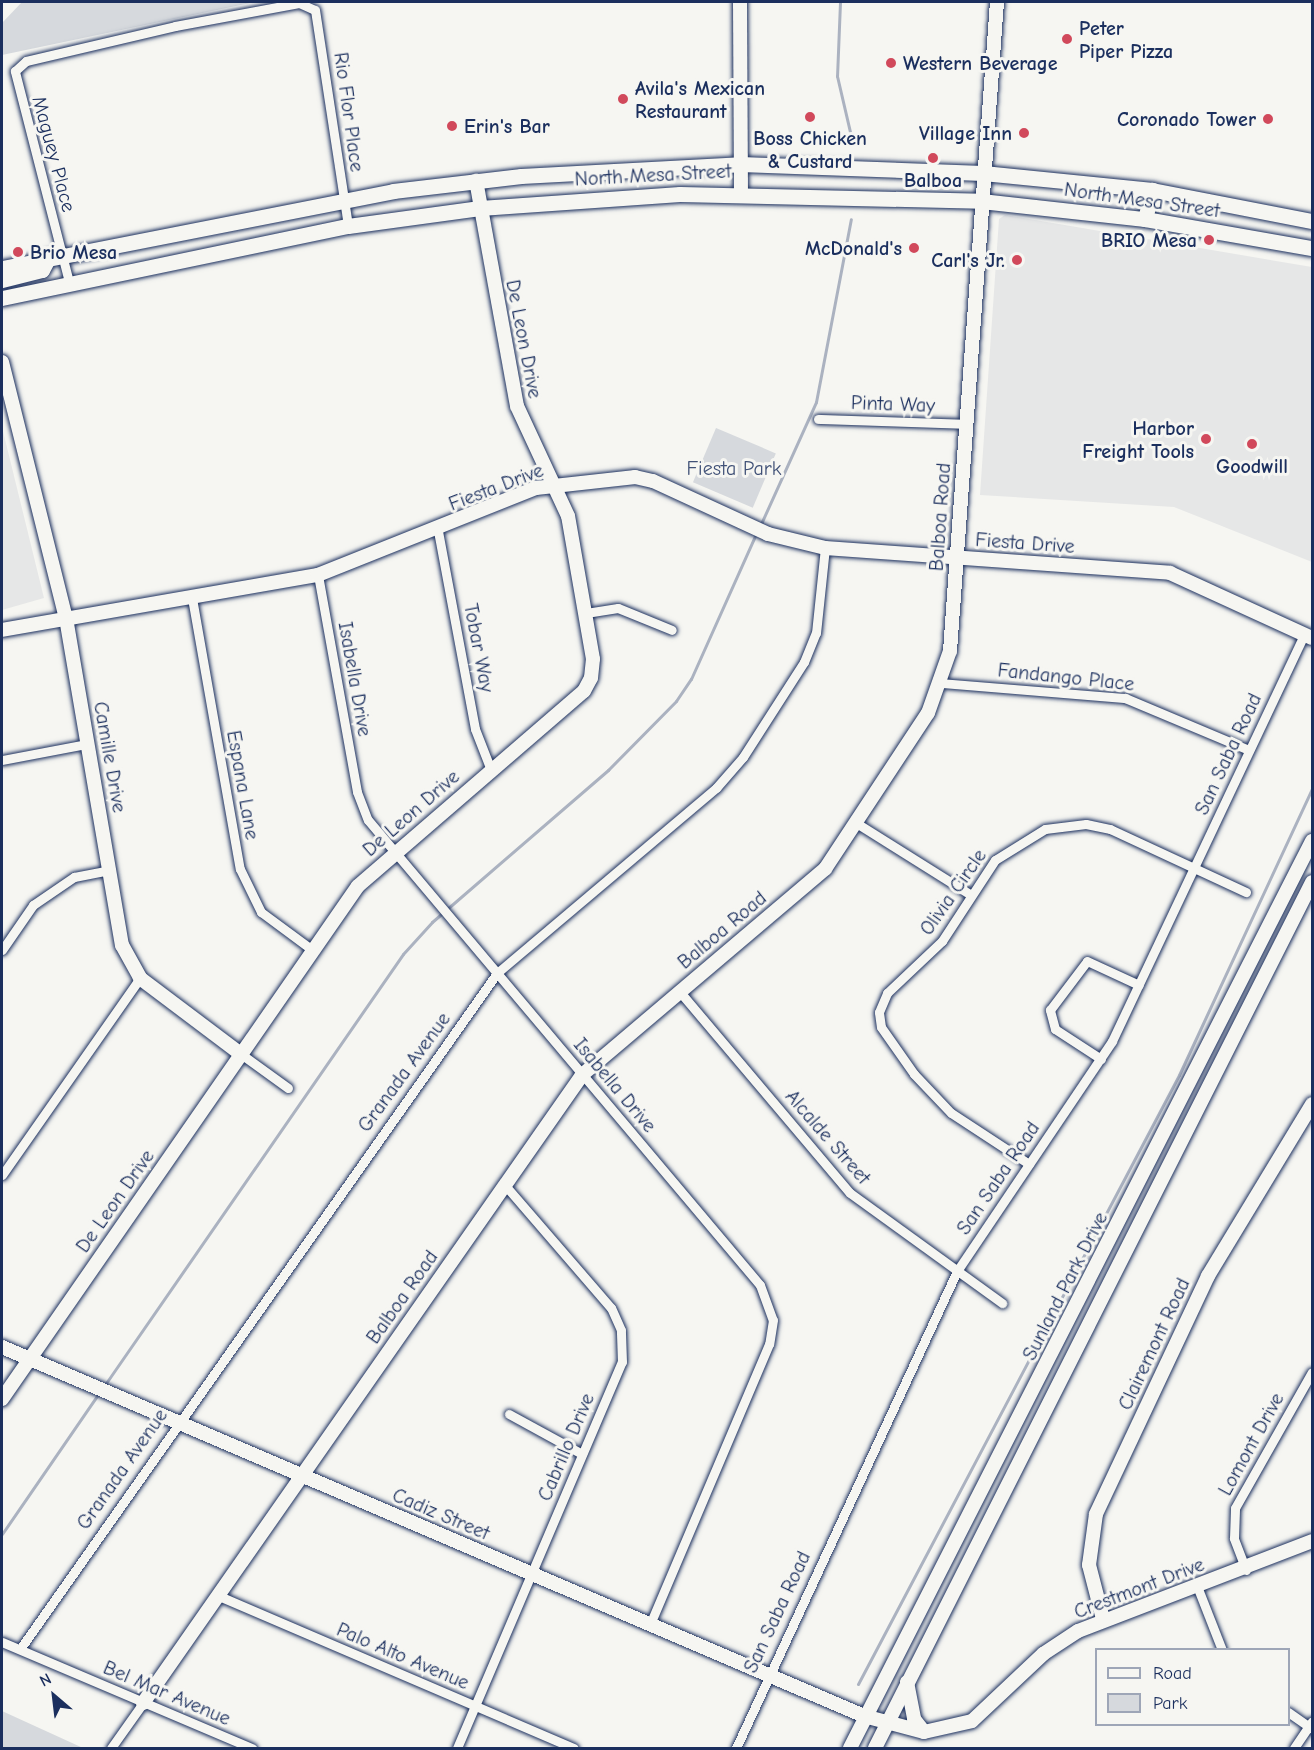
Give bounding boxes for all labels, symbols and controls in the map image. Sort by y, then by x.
place label: Peter Piper Pizza [1079,16,1173,63]
marker: Peter Piper Pizza [1060,32,1074,46]
street label: Rio Flor Place [329,51,369,173]
place label: Western Beverage [903,51,1058,75]
marker: Western Beverage [884,56,898,70]
place label: Avila's Mexican Restaurant [635,76,765,123]
marker: Avila's Mexican Restaurant [616,92,630,106]
street label: Maguey Place [27,93,81,215]
place label: Coronado Tower [1117,107,1256,131]
marker: Boss Chicken & Custard [803,110,817,124]
marker: Coronado Tower [1261,112,1275,126]
place label: Erin's Bar [464,114,550,138]
marker: Erin's Bar [445,119,459,133]
place label: Village Inn [919,121,1012,145]
place label: Boss Chicken & Custard [753,126,867,173]
marker: Village Inn [1017,126,1031,140]
marker: Balboa [926,151,940,165]
street label: North Mesa Street [574,159,732,191]
place label: Balboa [904,168,962,192]
street label: North Mesa Street [1063,177,1221,223]
place label: BRIO Mesa [1101,228,1197,252]
marker: BRIO Mesa [1202,233,1216,247]
place label: McDonald's [805,236,902,260]
place label: Brio Mesa [30,240,117,264]
marker: McDonald's [907,241,921,255]
marker: Brio Mesa [11,245,25,259]
place label: Carl's Jr. [931,248,1005,272]
marker: Carl's Jr. [1010,253,1024,267]
street label: De Leon Drive [501,278,547,400]
street label: Pinta Way [851,391,935,417]
place label: Harbor Freight Tools [1082,416,1194,463]
marker: Harbor Freight Tools [1199,432,1213,446]
marker: Goodwill [1245,437,1259,451]
place label: Goodwill [1216,454,1288,478]
park label: Fiesta Park [687,456,781,480]
street label: Fiesta Drive [445,458,547,516]
street label: Balboa Road [924,462,956,572]
street label: Fiesta Drive [974,528,1076,558]
street label: Tobar Way [459,602,499,694]
street label: Isabella Drive [333,620,377,738]
street label: Fandango Place [997,658,1135,696]
street label: San Saba Road [1189,689,1267,819]
street label: Camille Drive [88,700,132,814]
street label: Espana Lane [222,729,264,841]
street label: De Leon Drive [358,764,464,862]
street label: Olivia Circle [915,844,991,940]
street label: Balboa Road [673,886,771,974]
street label: Granada Avenue [353,1007,455,1137]
street label: Isabella Drive [569,1033,661,1137]
street label: Alcalde Street [780,1085,876,1189]
street label: San Saba Road [951,1117,1045,1239]
street label: De Leon Drive [71,1145,159,1257]
street label: Sunland Park Drive [1017,1208,1113,1364]
street label: Balboa Road [361,1246,443,1348]
street label: Clairemont Road [1113,1274,1195,1414]
street label: Lomont Drive [1213,1388,1289,1500]
street label: Cabrillo Drive [533,1389,599,1505]
street label: Granada Avenue [71,1404,173,1534]
street label: Cadiz Street [389,1483,493,1545]
street label: San Saba Road [738,1547,816,1677]
street label: Crestmont Drive [1071,1552,1207,1624]
street label: Palo Alto Avenue [333,1617,473,1695]
legend [1095,1648,1290,1726]
street label: Bel Mar Avenue [100,1655,234,1731]
text: Road [1153,1663,1192,1684]
north arrow [24,1666,84,1726]
text: N [37,1670,54,1691]
text: Park [1153,1693,1187,1714]

